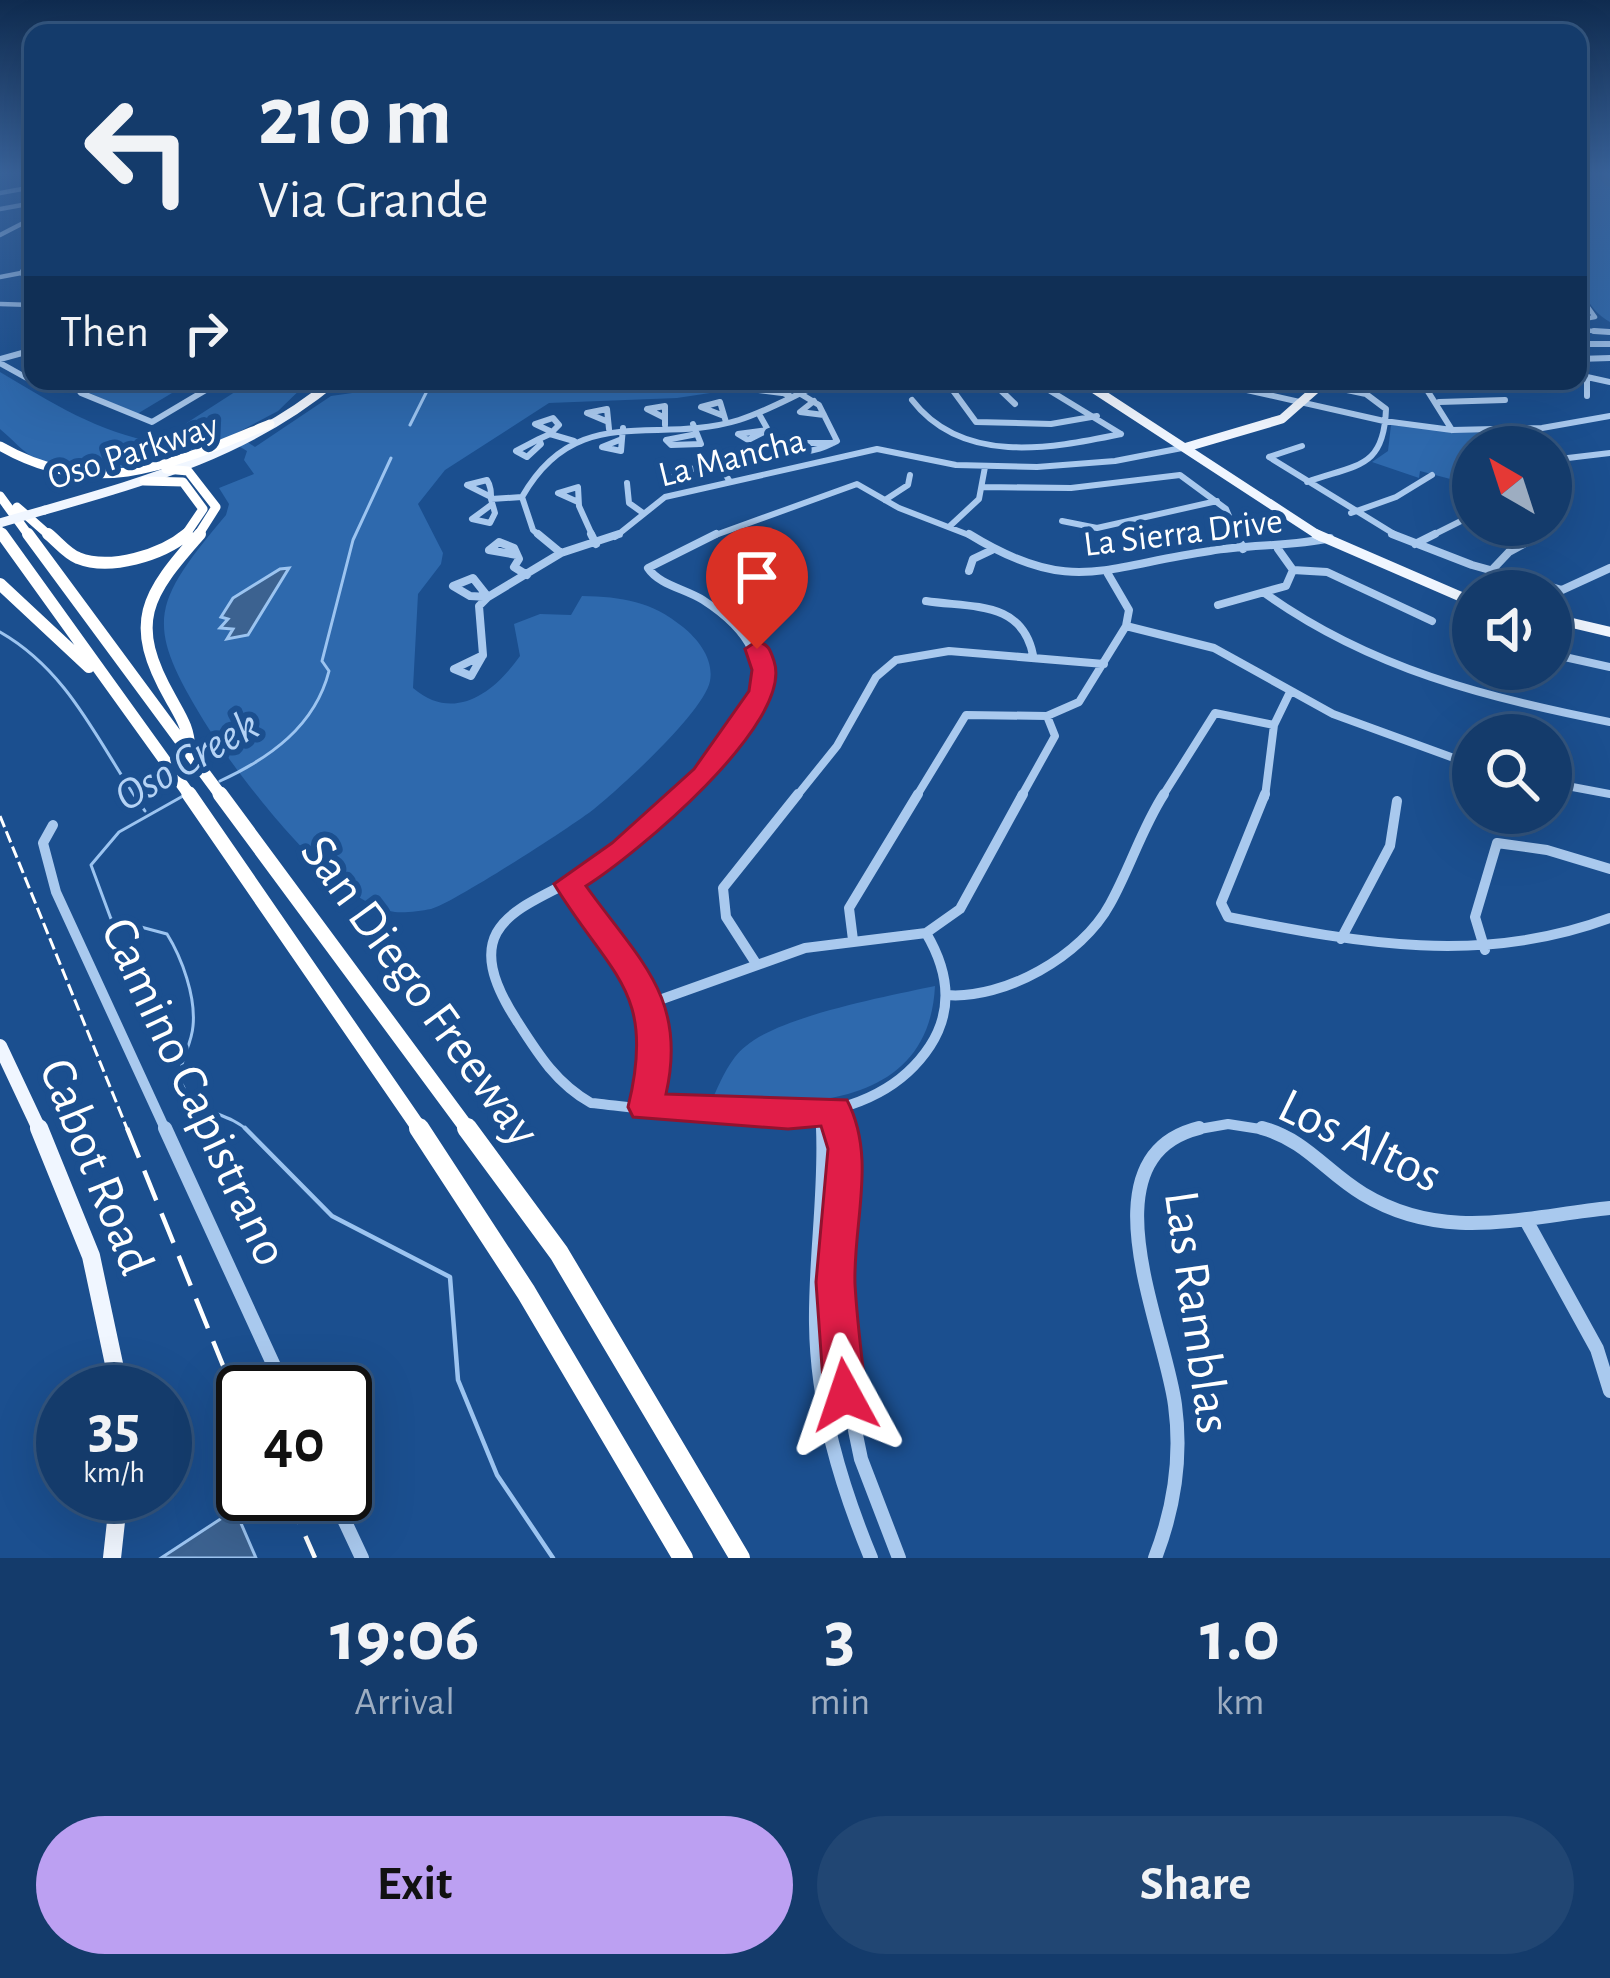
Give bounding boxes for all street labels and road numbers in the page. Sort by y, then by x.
street label: Oso Parkway [43,408,223,496]
street label: La Mancha [655,422,809,494]
street label: La Sierra Drive [1081,503,1285,563]
street label: San Diego Freeway [291,827,549,1156]
street label: Camino Capistrano [91,911,297,1273]
street label: Cabot Road [30,1052,162,1282]
street label: Los Altos [1270,1080,1450,1202]
street label: Las Ramblas [1155,1187,1239,1437]

